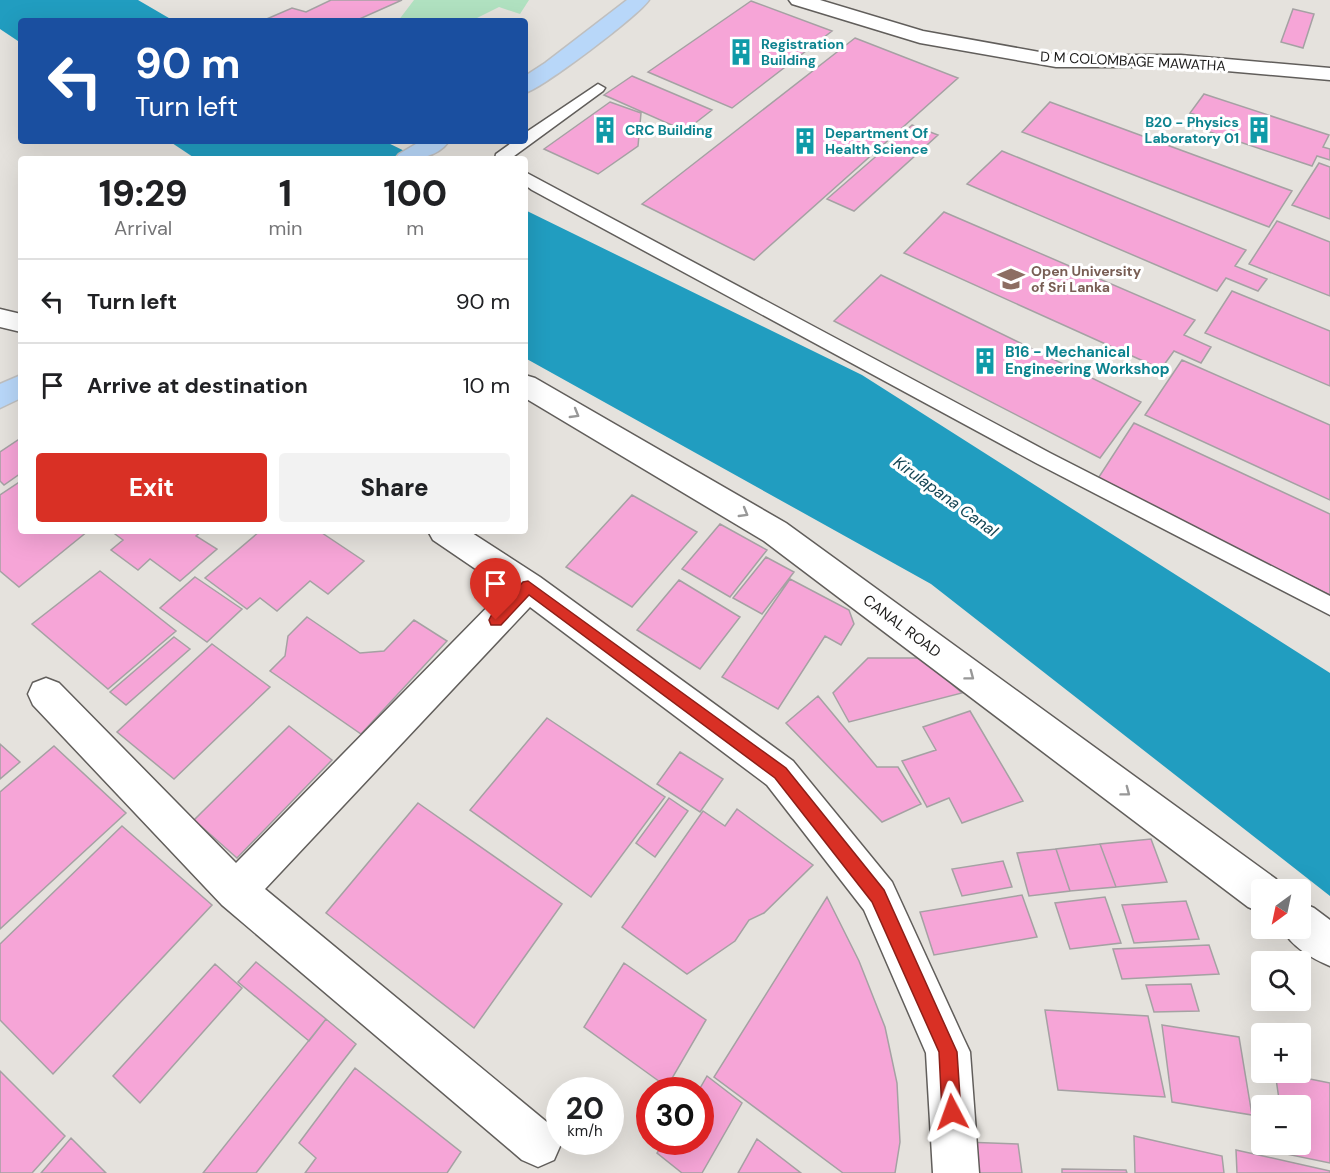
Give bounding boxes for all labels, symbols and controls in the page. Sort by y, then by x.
place label: Registration Building [761,35,844,69]
text: 90 m [135,36,241,91]
building icon: Registration Building [726,37,756,67]
icon: left [36,42,114,120]
street label: D M COLOMBAGE MAWATHA [1040,47,1226,75]
text: Turn left [135,89,238,124]
place label: B20 - Physics Laboratory 01 [1145,113,1239,147]
building icon: CRC Building [590,115,620,145]
building icon: B20 - Physics Laboratory 01 [1244,115,1274,145]
place label: CRC Building [625,121,713,139]
place label: Department Of Health Science [825,124,928,158]
building icon: Department Of Health Science [790,126,820,156]
text: 19:29 [99,170,188,217]
text: 1 [279,170,292,217]
text: 100 [383,170,447,217]
text: Arrival [114,215,172,241]
text: min [268,215,303,241]
text: m [406,215,424,241]
place label: Open University of Sri Lanka [1031,262,1142,296]
school or university icon: Open University of Sri Lanka [996,264,1026,294]
icon: left [36,285,69,318]
text: Turn left [87,287,177,316]
text: 90 m [456,287,510,316]
place label: B16 - Mechanical Engineering Workshop [1005,342,1170,379]
building icon: B16 - Mechanical Engineering Workshop [970,346,1000,376]
icon: arrive [36,369,69,402]
text: Arrive at destination [87,371,308,400]
text: 10 m [463,371,510,400]
one-way arrow [569,407,580,419]
water label: Kirulapana Canal [889,451,1002,542]
button: Exit [36,453,267,522]
button: Share [279,453,510,522]
one-way arrow [738,506,748,517]
pin [470,558,521,620]
icon: arrive [479,567,512,600]
street label: CANAL ROAD [859,590,945,662]
one-way arrow [963,669,974,680]
one-way arrow [1120,785,1131,796]
north arrow [1251,879,1311,939]
map controls [1251,879,1311,1155]
button: search [1251,951,1311,1011]
button: + [1251,1023,1311,1083]
speed limit sign: 30 [636,1077,714,1155]
position arrow [920,1080,984,1144]
text: 20 [566,1089,604,1128]
button: − [1251,1095,1311,1155]
text: km/h [567,1121,603,1141]

